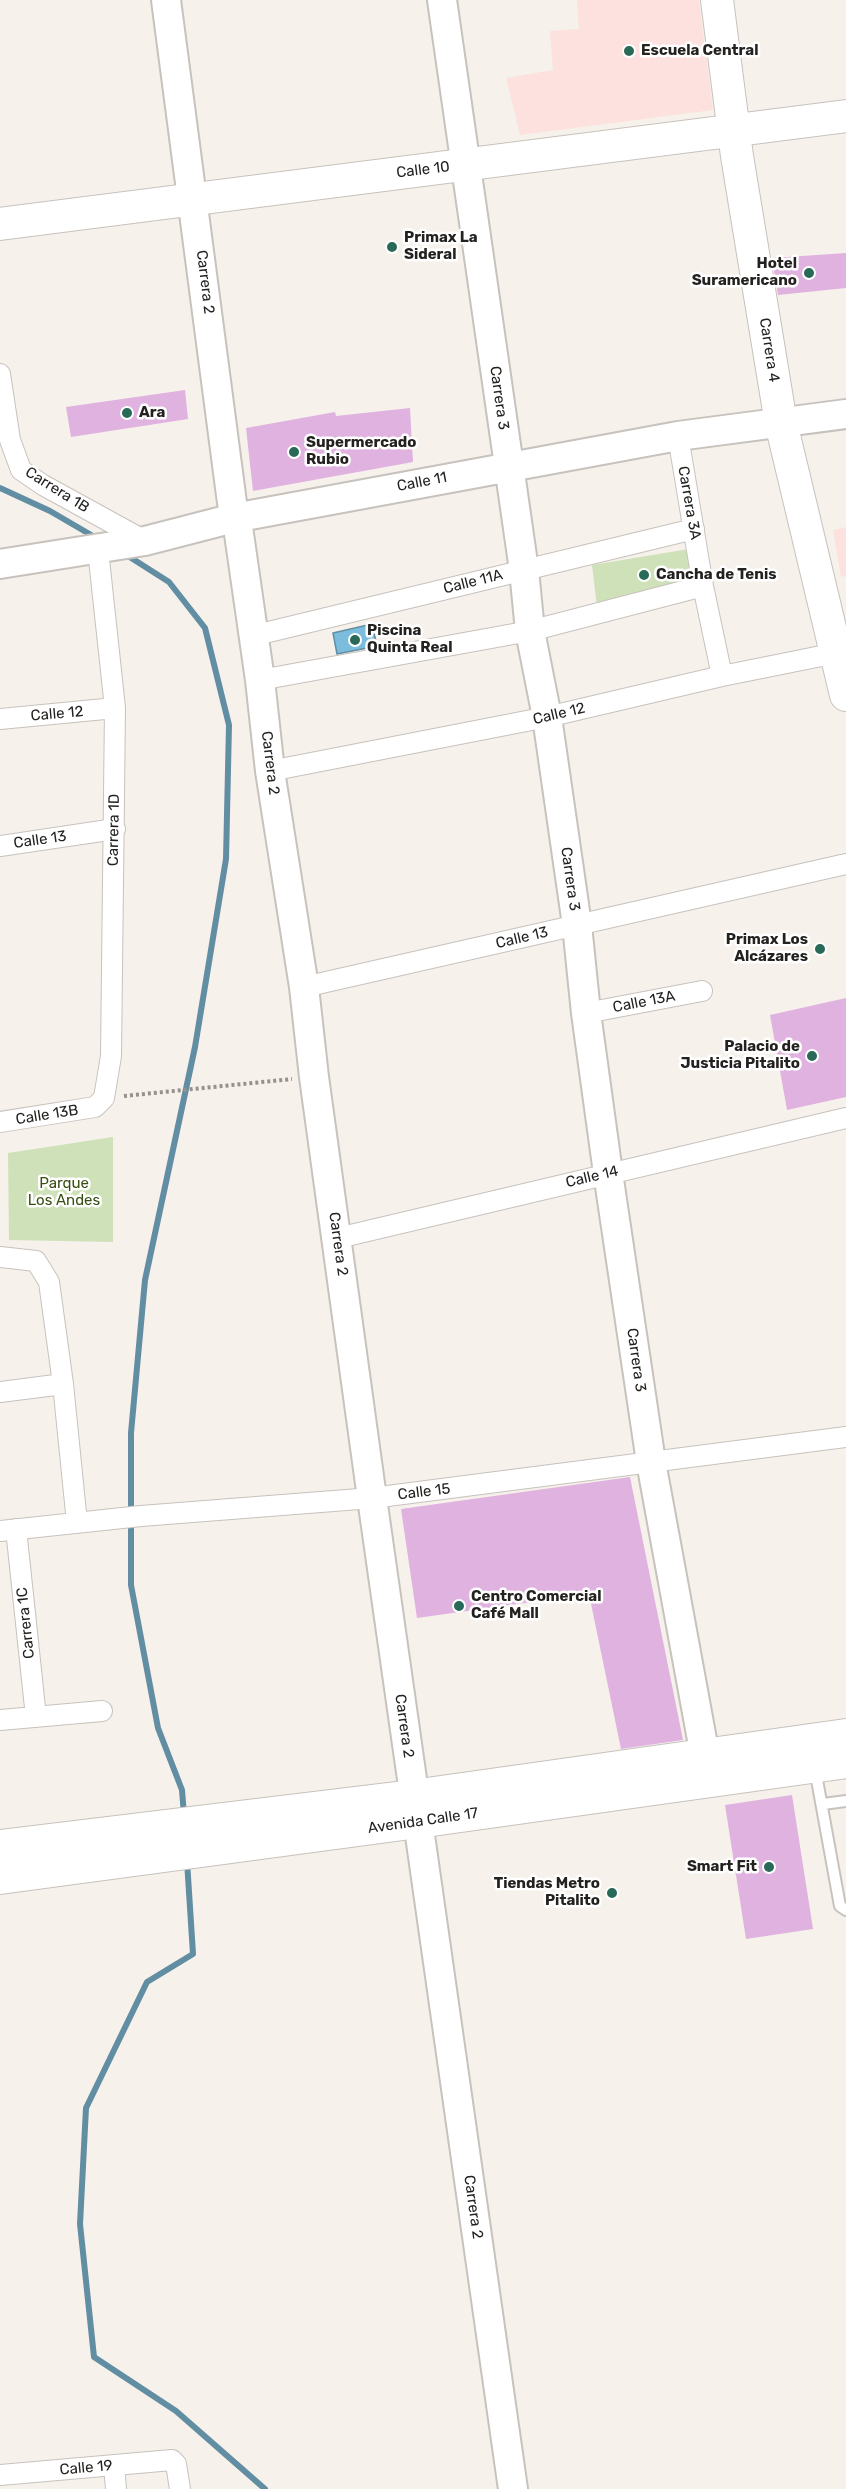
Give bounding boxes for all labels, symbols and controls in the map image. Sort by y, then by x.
place label: Escuela Central [641,42,758,60]
marker: Escuela Central [622,44,636,58]
street label: Calle 10 [395,158,451,182]
place label: Primax La Sideral [404,229,478,264]
marker: Primax La Sideral [385,240,399,254]
street label: Carrera 2 [192,249,218,315]
place label: Hotel Suramericano [692,255,797,290]
marker: Hotel Suramericano [802,266,816,280]
street label: Carrera 4 [755,317,783,383]
street label: Carrera 3 [486,365,512,431]
place label: Ara [139,404,165,422]
marker: Ara [120,406,134,420]
place label: Supermercado Rubio [306,434,416,469]
marker: Supermercado Rubio [287,445,301,459]
street label: Carrera 1B [22,463,92,517]
street label: Carrera 3A [674,465,704,541]
street label: Calle 11 [396,468,448,496]
street label: Calle 11A [441,566,505,598]
place label: Cancha de Tenis [656,566,777,584]
marker: Cancha de Tenis [637,568,651,582]
place label: Piscina Quinta Real [367,622,453,657]
marker: Piscina Quinta Real [348,633,362,647]
street label: Calle 12 [531,699,587,729]
street label: Calle 12 [30,703,84,725]
street label: Carrera 2 [257,730,283,796]
street label: Carrera 1D [104,794,124,866]
street label: Calle 13 [12,827,68,853]
street label: Carrera 3 [557,846,583,912]
street label: Calle 13 [494,923,550,953]
place label: Primax Los Alcázares [726,931,808,966]
marker: Primax Los Alcázares [813,942,827,956]
street label: Calle 13A [611,987,677,1017]
place label: Palacio de Justicia Pitalito [681,1038,800,1073]
marker: Palacio de Justicia Pitalito [805,1049,819,1063]
street label: Calle 13B [14,1101,80,1129]
street label: Calle 14 [564,1162,620,1192]
park label: Parque Los Andes [28,1175,100,1210]
street label: Carrera 2 [325,1211,351,1277]
street label: Carrera 3 [623,1327,649,1393]
street label: Calle 15 [397,1480,451,1504]
street label: Carrera 1C [13,1586,39,1660]
place label: Centro Comercial Café Mall [471,1588,601,1623]
marker: Centro Comercial Café Mall [452,1599,466,1613]
street label: Carrera 2 [391,1693,417,1759]
street label: Avenida Calle 17 [367,1804,479,1838]
place label: Smart Fit [687,1858,757,1876]
marker: Smart Fit [762,1860,776,1874]
place label: Tiendas Metro Pitalito [494,1875,600,1910]
marker: Tiendas Metro Pitalito [605,1886,619,1900]
street label: Carrera 2 [460,2174,486,2240]
street label: Calle 19 [59,2457,113,2479]

